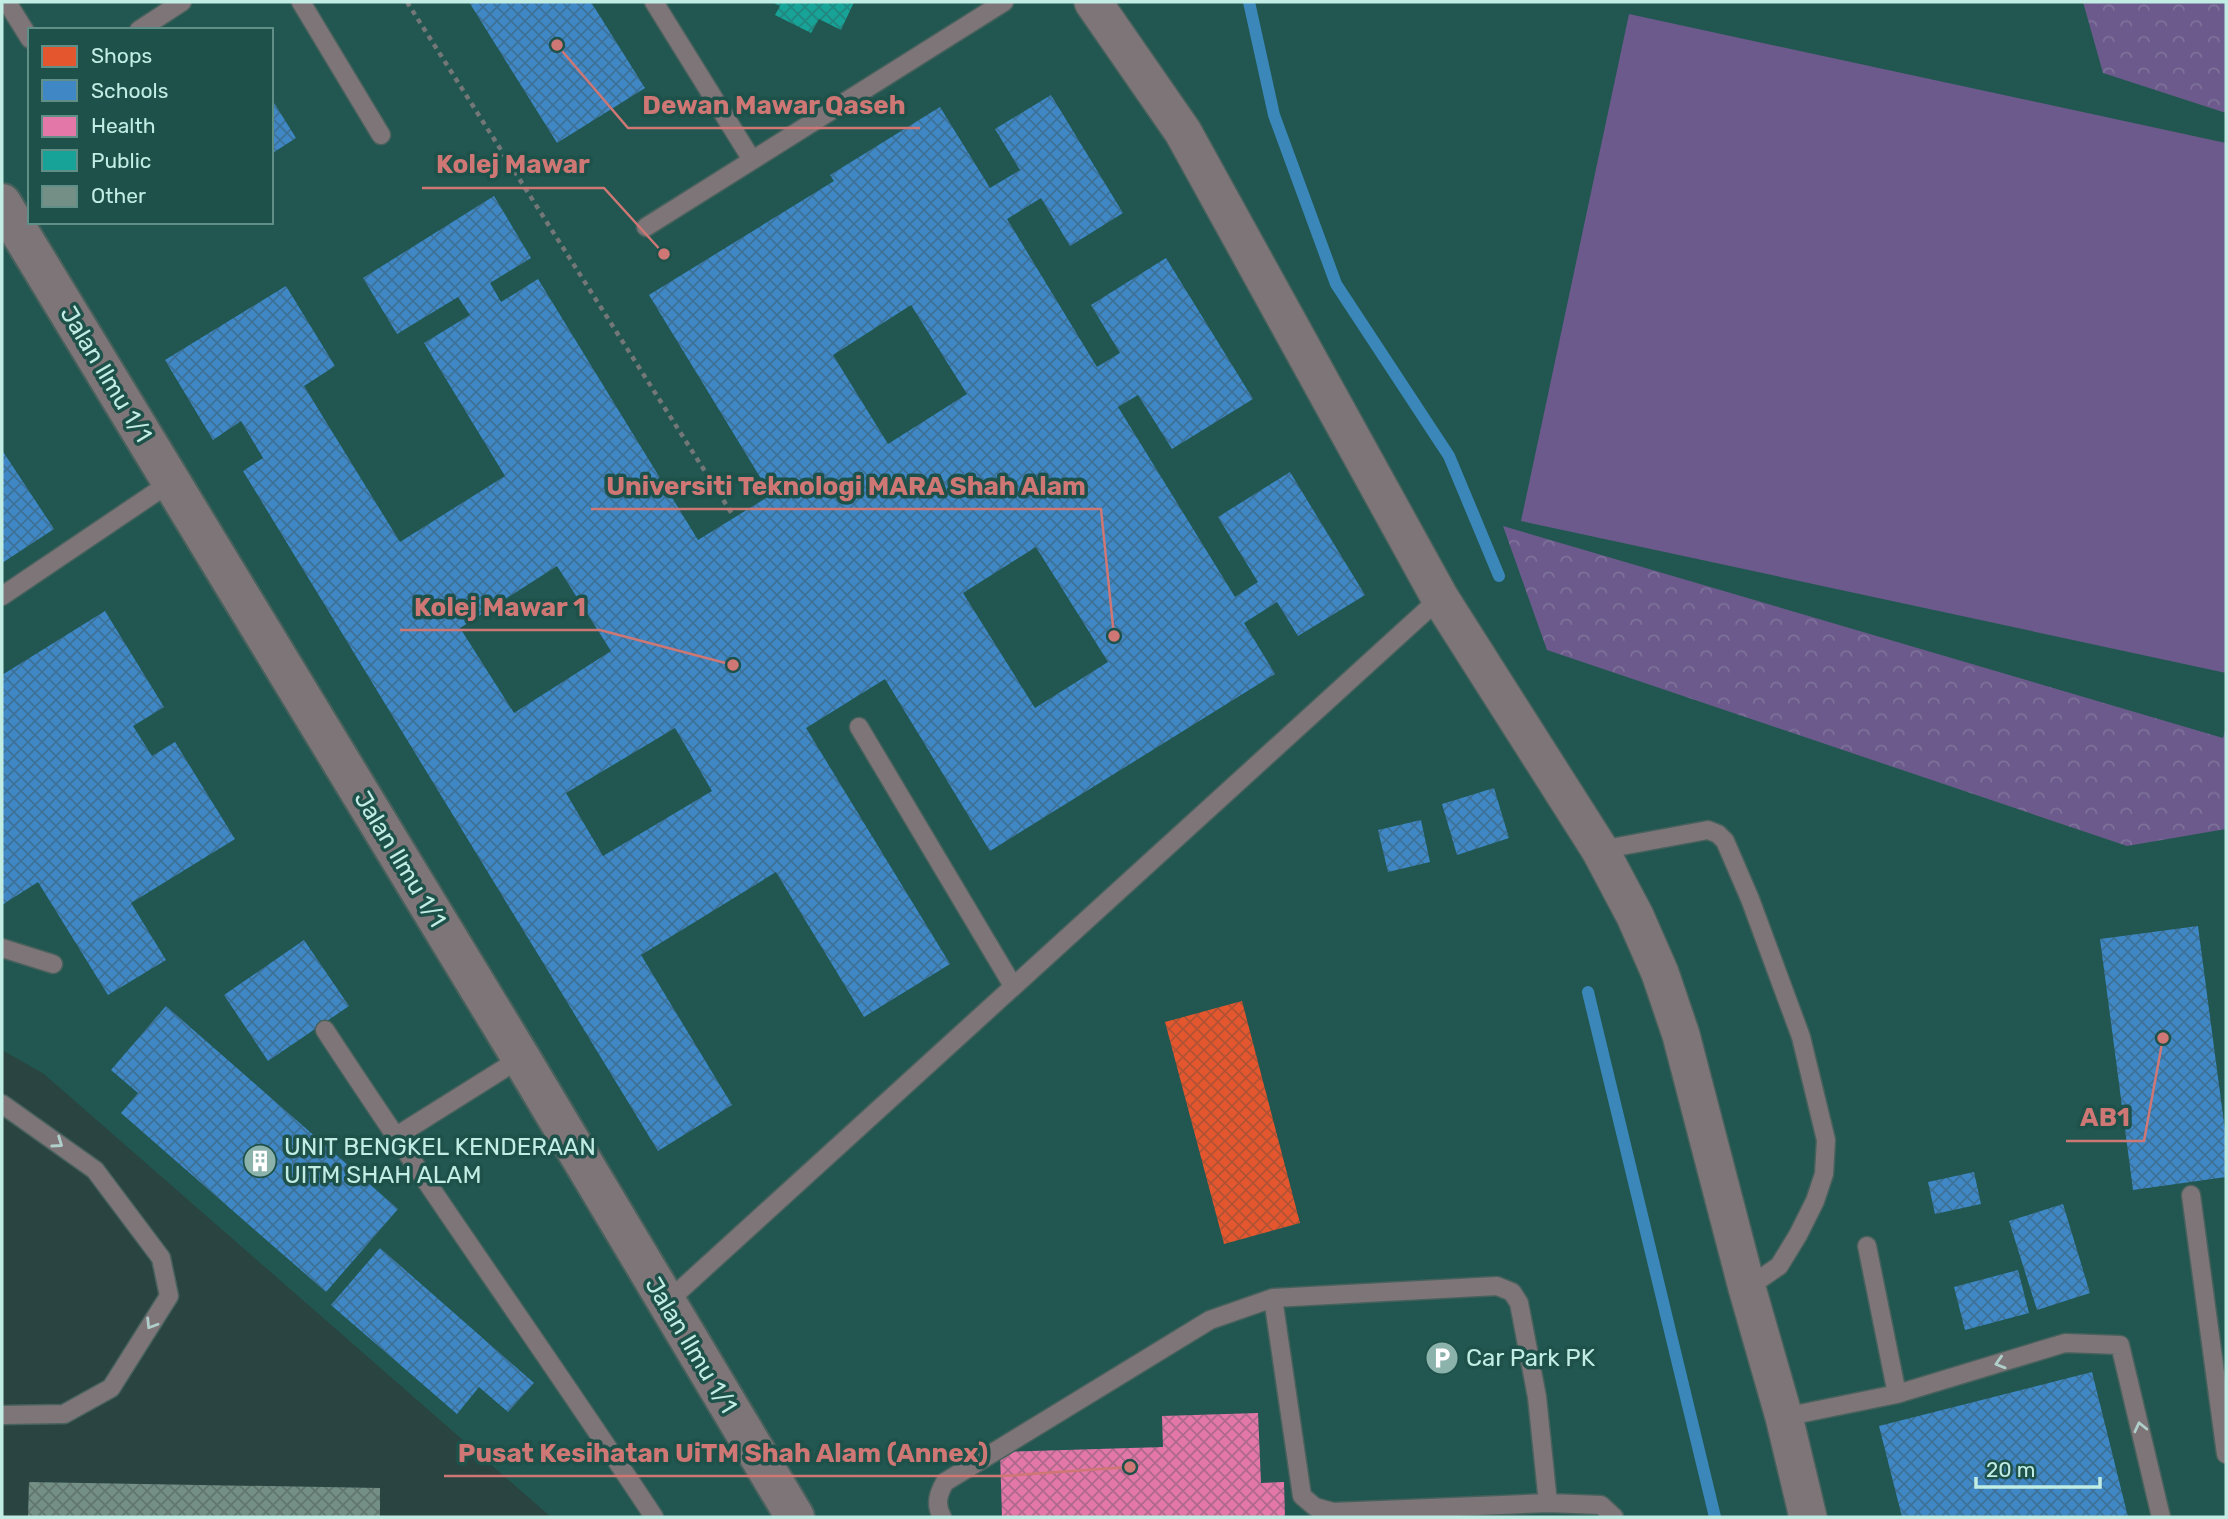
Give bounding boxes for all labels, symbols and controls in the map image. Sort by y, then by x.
legend [28,28,273,224]
text: Shops [91,43,152,68]
text: Schools [91,78,168,103]
callout: Dewan Mawar Qaseh [628,81,920,128]
text: Dewan Mawar Qaseh [642,90,906,121]
text: Health [91,113,155,138]
callout: Kolej Mawar [422,141,604,188]
text: Public [91,148,151,173]
text: Kolej Mawar [436,149,590,180]
text: Other [91,183,146,208]
street label: Jalan Ilmu 1/1 [54,301,158,447]
callout: Universiti Teknologi MARA Shah Alam [591,462,1101,509]
text: Universiti Teknologi MARA Shah Alam [606,471,1086,502]
callout: Kolej Mawar 1 [400,583,600,630]
text: Kolej Mawar 1 [414,592,586,623]
street label: Jalan Ilmu 1/1 [348,786,452,932]
callout: AB1 [2066,1094,2144,1141]
text: AB1 [2080,1102,2130,1133]
place label: UNIT BENGKEL KENDERAAN UITM SHAH ALAM [284,1133,596,1189]
one-way arrow [50,1135,63,1147]
building icon: UNIT BENGKEL KENDERAAN UITM SHAH ALAM [241,1142,279,1180]
street label: Jalan Ilmu 1/1 [639,1272,743,1418]
one-way arrow [147,1316,160,1329]
parking icon: Car Park PK [1423,1339,1461,1377]
place label: Car Park PK [1466,1344,1596,1372]
one-way arrow [1994,1354,2006,1369]
one-way arrow [2134,1421,2148,1433]
callout: Pusat Kesihatan UiTM Shah Alam (Annex) [444,1429,1003,1476]
text: Pusat Kesihatan UiTM Shah Alam (Annex) [458,1438,988,1469]
scale bar [1976,1446,2100,1490]
text: 20 m [1986,1457,2035,1482]

